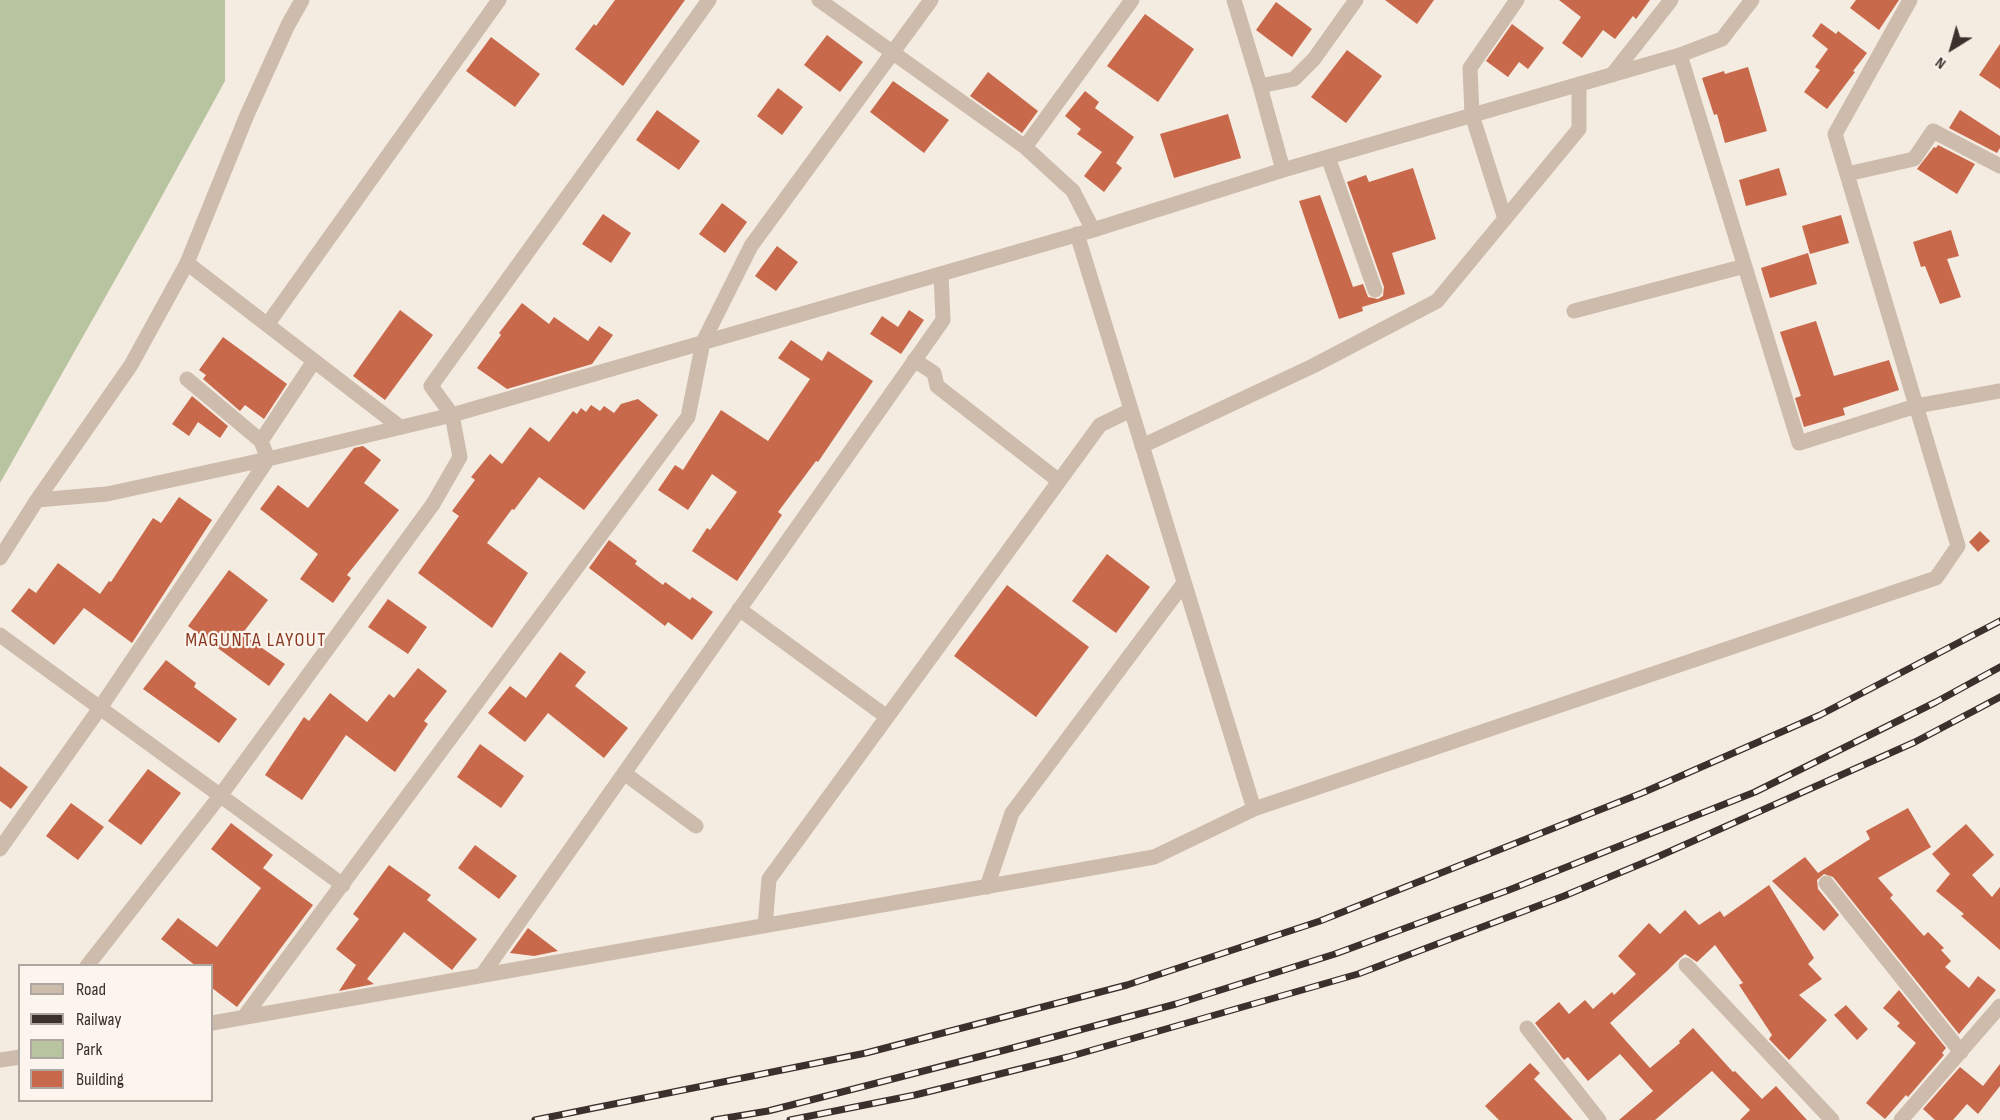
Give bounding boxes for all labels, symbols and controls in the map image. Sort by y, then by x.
north arrow [1922,18,1982,78]
text: N [1932,53,1950,73]
district label: MAGUNTA LAYOUT [185,629,327,653]
legend [18,964,213,1102]
text: Road [76,979,106,1000]
text: Railway [76,1009,121,1030]
text: Park [76,1039,102,1060]
text: Building [76,1069,124,1090]

